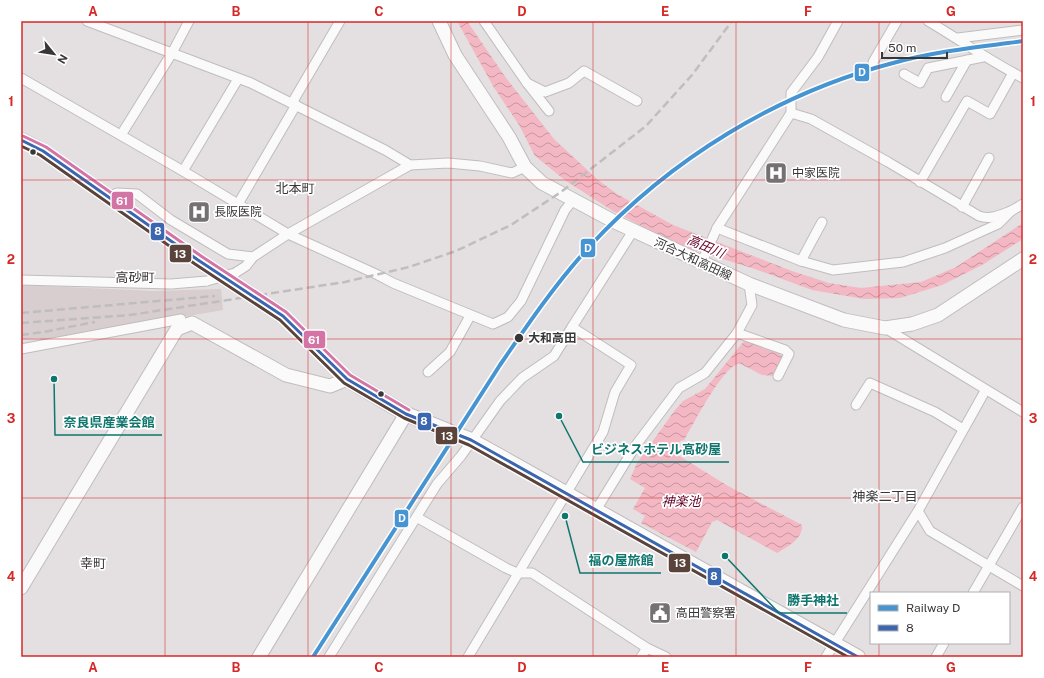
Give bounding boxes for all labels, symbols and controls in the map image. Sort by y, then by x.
text: A [88,4,98,19]
text: B [232,4,241,19]
text: C [374,4,384,19]
text: D [517,4,527,19]
text: E [661,4,669,19]
text: F [804,4,812,19]
text: G [946,4,956,19]
north arrow [34,34,74,74]
scale bar [882,34,947,60]
text: 50 m [888,41,916,55]
text: N [55,52,70,66]
line badge: D [854,63,870,82]
text: D [858,66,866,78]
text: 1 [8,94,14,109]
text: 1 [1030,94,1036,109]
unlabelled marker [28,147,38,157]
hospital icon: 中家医院 [763,160,789,186]
place label: 中家医院 [792,166,840,180]
district label: 北本町 [275,181,315,196]
line badge: 61 [111,191,134,210]
text: 61 [116,195,128,207]
hospital icon: 長阪医院 [186,199,212,225]
place label: 長阪医院 [214,205,262,219]
line badge: 8 [150,222,165,241]
text: 8 [154,225,162,237]
water label: 高田川 [685,232,729,262]
street label: 河合大和高田線 [652,235,734,283]
line badge: D [580,238,596,258]
text: D [584,242,592,254]
line badge: 13 [169,244,192,263]
text: 13 [174,248,186,260]
text: 2 [7,252,15,267]
text: 2 [1029,252,1037,267]
district label: 高砂町 [115,270,155,285]
line badge: 61 [303,330,326,349]
place label: 大和高田 [528,331,576,345]
marker: 大和高田 [513,332,525,344]
text: 61 [308,334,320,346]
unlabelled marker [376,389,386,399]
callout: 奈良県産業会館 [55,410,162,435]
text: 3 [7,411,16,426]
text: 3 [1029,411,1038,426]
line badge: 8 [417,412,432,431]
text: 奈良県産業会館 [63,415,155,430]
text: 8 [420,415,428,427]
line badge: 13 [435,426,458,445]
text: 13 [441,430,453,442]
callout: ビジネスホテル高砂屋 [583,437,729,462]
text: ビジネスホテル高砂屋 [591,442,721,457]
district label: 神楽二丁目 [852,489,918,504]
water label: 神楽池 [661,494,702,509]
line badge: D [394,509,409,528]
text: D [398,512,406,524]
callout: 福の屋旅館 [580,548,661,573]
text: 福の屋旅館 [588,553,654,568]
line badge: 13 [668,553,691,573]
district label: 幸町 [80,556,106,571]
text: 13 [674,557,686,569]
line badge: 8 [707,567,722,586]
text: 4 [7,569,16,584]
text: 4 [1029,569,1038,584]
text: 8 [710,570,718,582]
callout: 勝手神社 [779,588,847,613]
legend [870,592,1010,644]
text: 勝手神社 [787,593,839,608]
public building icon: 高田警察署 [647,600,673,626]
text: Railway D [906,601,960,615]
place label: 高田警察署 [676,606,736,620]
text: 8 [906,621,914,635]
text: A [88,660,98,675]
text: B [232,660,241,675]
text: C [374,660,384,675]
text: D [517,660,527,675]
text: E [661,660,669,675]
text: F [804,660,812,675]
text: G [946,660,956,675]

